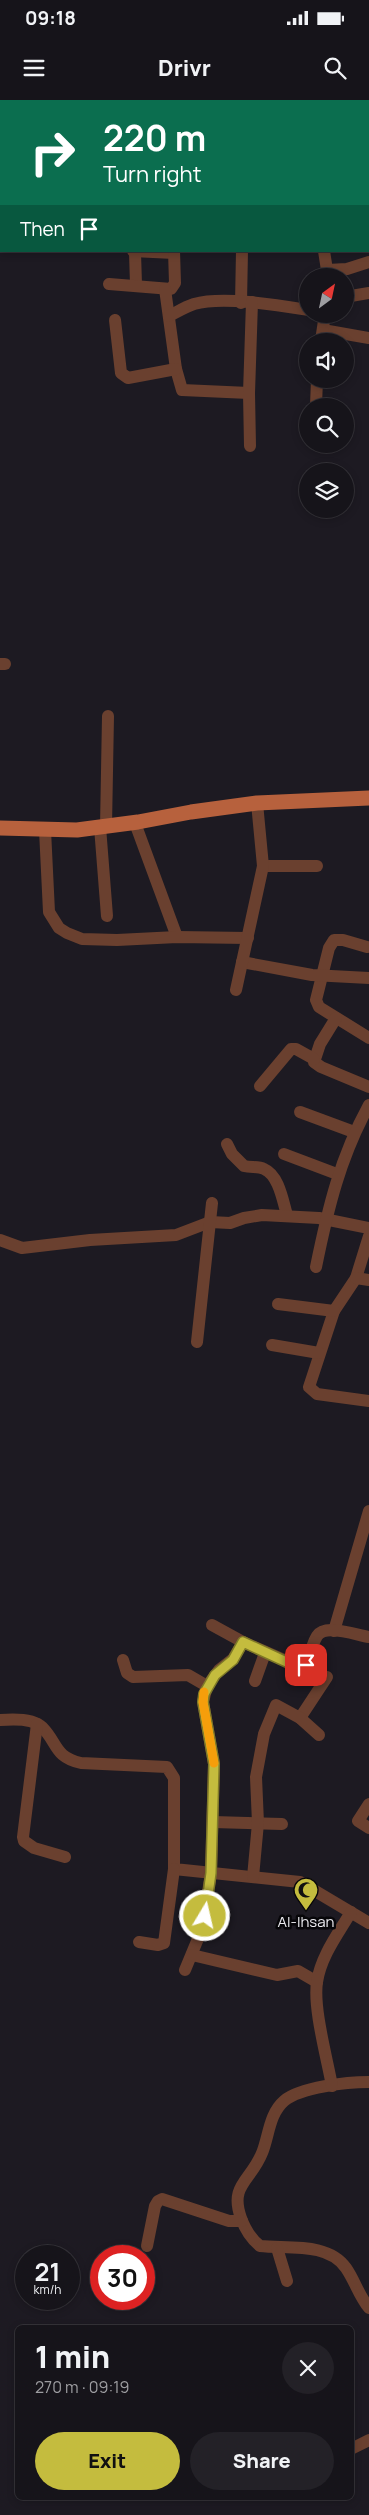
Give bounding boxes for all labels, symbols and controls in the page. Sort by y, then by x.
text: 09:18 [25,5,76,31]
text: Drivr [158,53,211,83]
icon: menu [20,54,48,82]
icon: search [321,54,349,82]
text: 220 m [103,114,206,162]
icon: right [20,120,85,185]
text: Turn right [103,159,201,189]
icon: arrive [75,215,103,243]
text: Then [20,216,65,242]
north arrow [299,268,354,322]
map controls [299,268,354,518]
button: sound [299,333,354,388]
button: search [299,398,354,453]
button: layers [299,463,354,518]
pin [285,1644,327,1686]
icon: arrive [292,1651,320,1679]
mosque icon: Al-Ihsan [293,1877,319,1911]
position arrow [178,1889,230,1941]
place label: Al-Ihsan [278,1911,335,1932]
speed limit sign: 30 [90,2245,155,2310]
text: 21 [35,2254,60,2289]
text: km/h [34,2281,61,2298]
text: 1 min [35,2336,110,2377]
button: close [282,2342,334,2394]
text: 270 m · 09:19 [35,2376,129,2398]
button: Exit [35,2432,180,2490]
button: Share [190,2432,334,2490]

